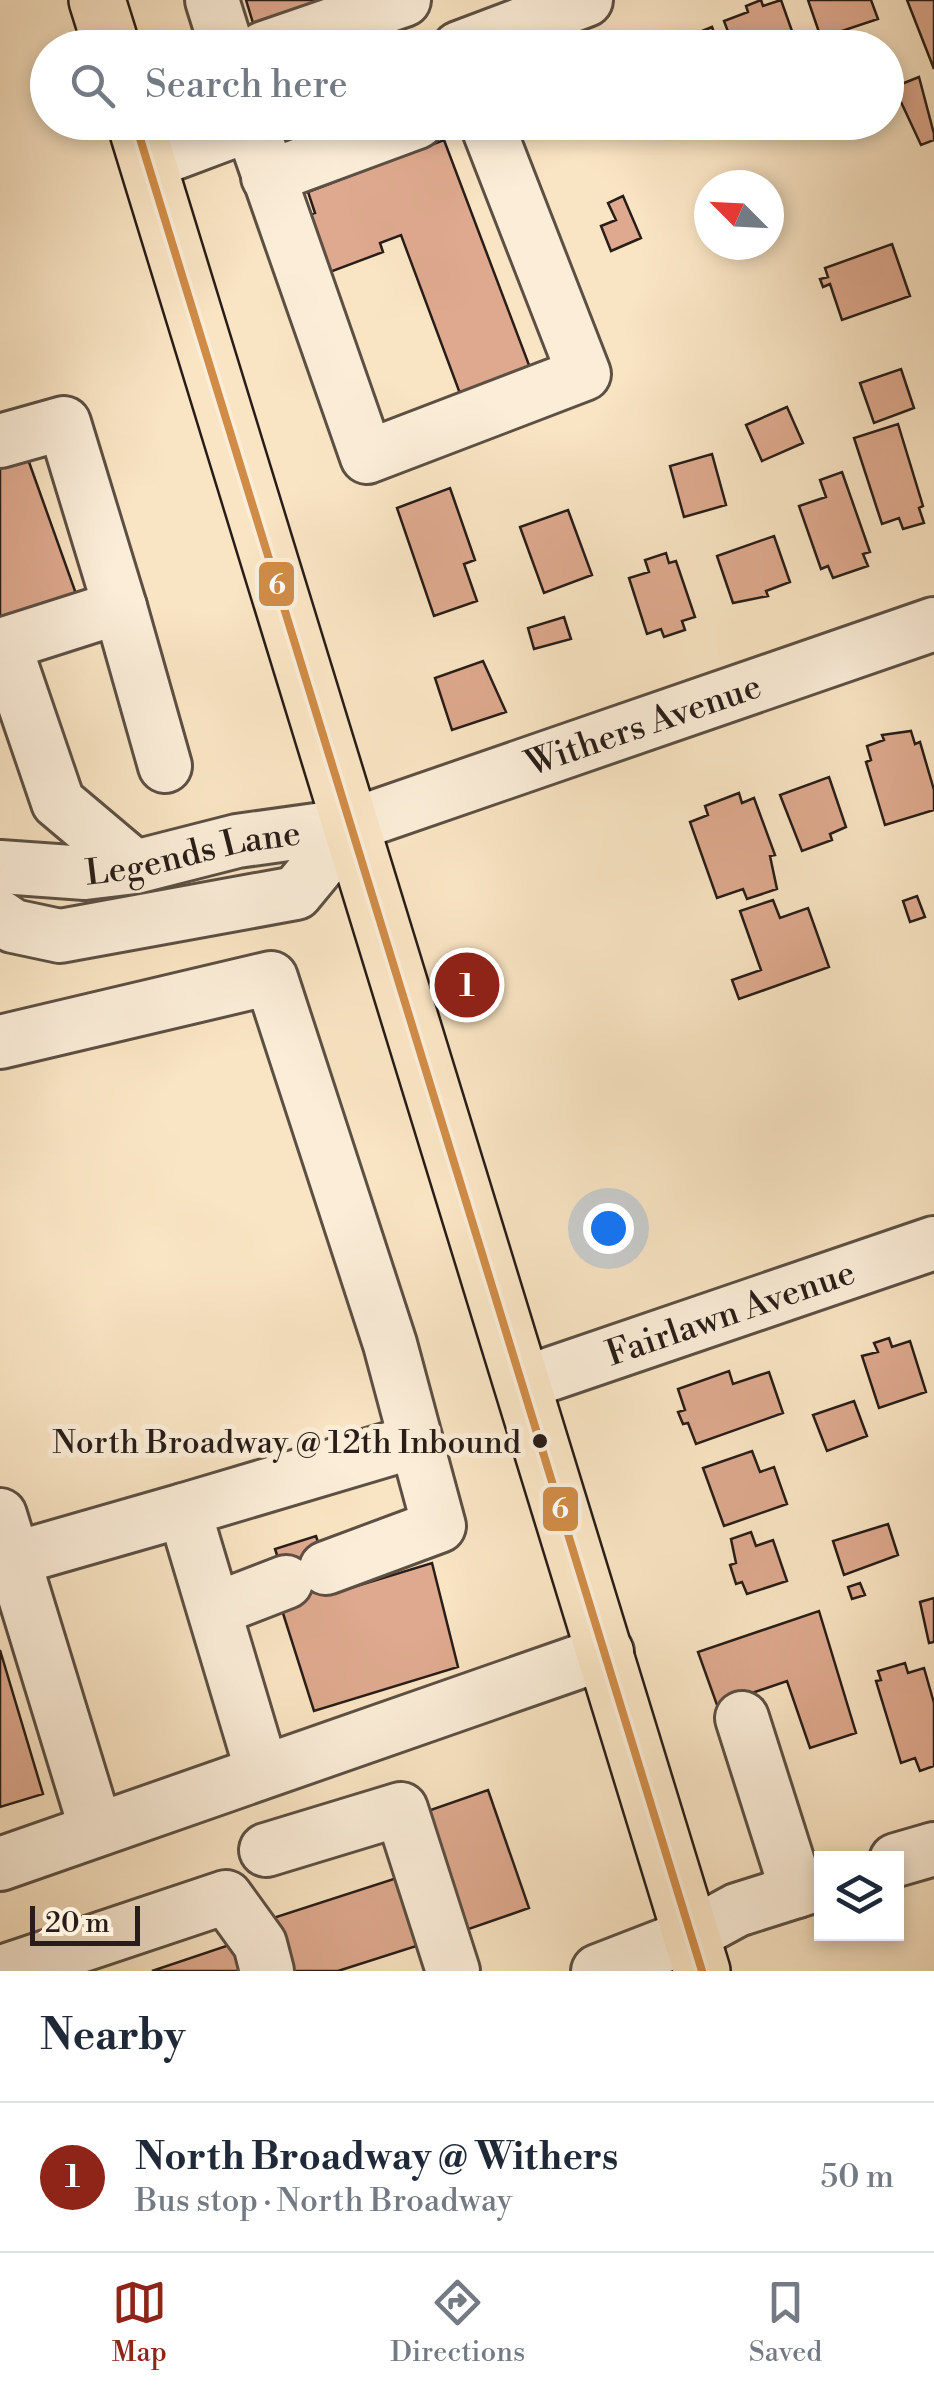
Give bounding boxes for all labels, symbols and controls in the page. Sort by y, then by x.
search box [30,30,904,140]
icon: search [65,58,120,113]
text: Search here [145,62,348,109]
north arrow [694,170,784,260]
line badge: 6 [257,560,296,608]
text: 6 [268,568,286,603]
street label: Withers Avenue [519,665,767,787]
street label: Legends Lane [83,812,303,896]
pin: 1 [434,948,500,1022]
your location [583,1203,634,1254]
street label: Fairlawn Avenue [601,1252,861,1376]
place label: North Broadway @ 12th Inbound [52,1423,521,1463]
marker: North Broadway @ 12th Inbound [530,1431,550,1451]
line badge: 6 [541,1485,580,1533]
text: 6 [551,1492,569,1527]
map controls [814,1851,904,1941]
button: layers [814,1851,904,1941]
scale bar [30,1901,140,1946]
text: 20 m [45,1906,110,1941]
text: Nearby [40,2010,185,2063]
text: North Broadway @ Withers [135,2134,618,2181]
text: 1 [65,2157,80,2197]
text: 50 m [821,2157,894,2197]
text: Bus stop · North Broadway [135,2181,512,2221]
tab: Map [112,2275,167,2370]
tab: Directions [390,2275,525,2370]
tab: Saved [749,2275,822,2370]

